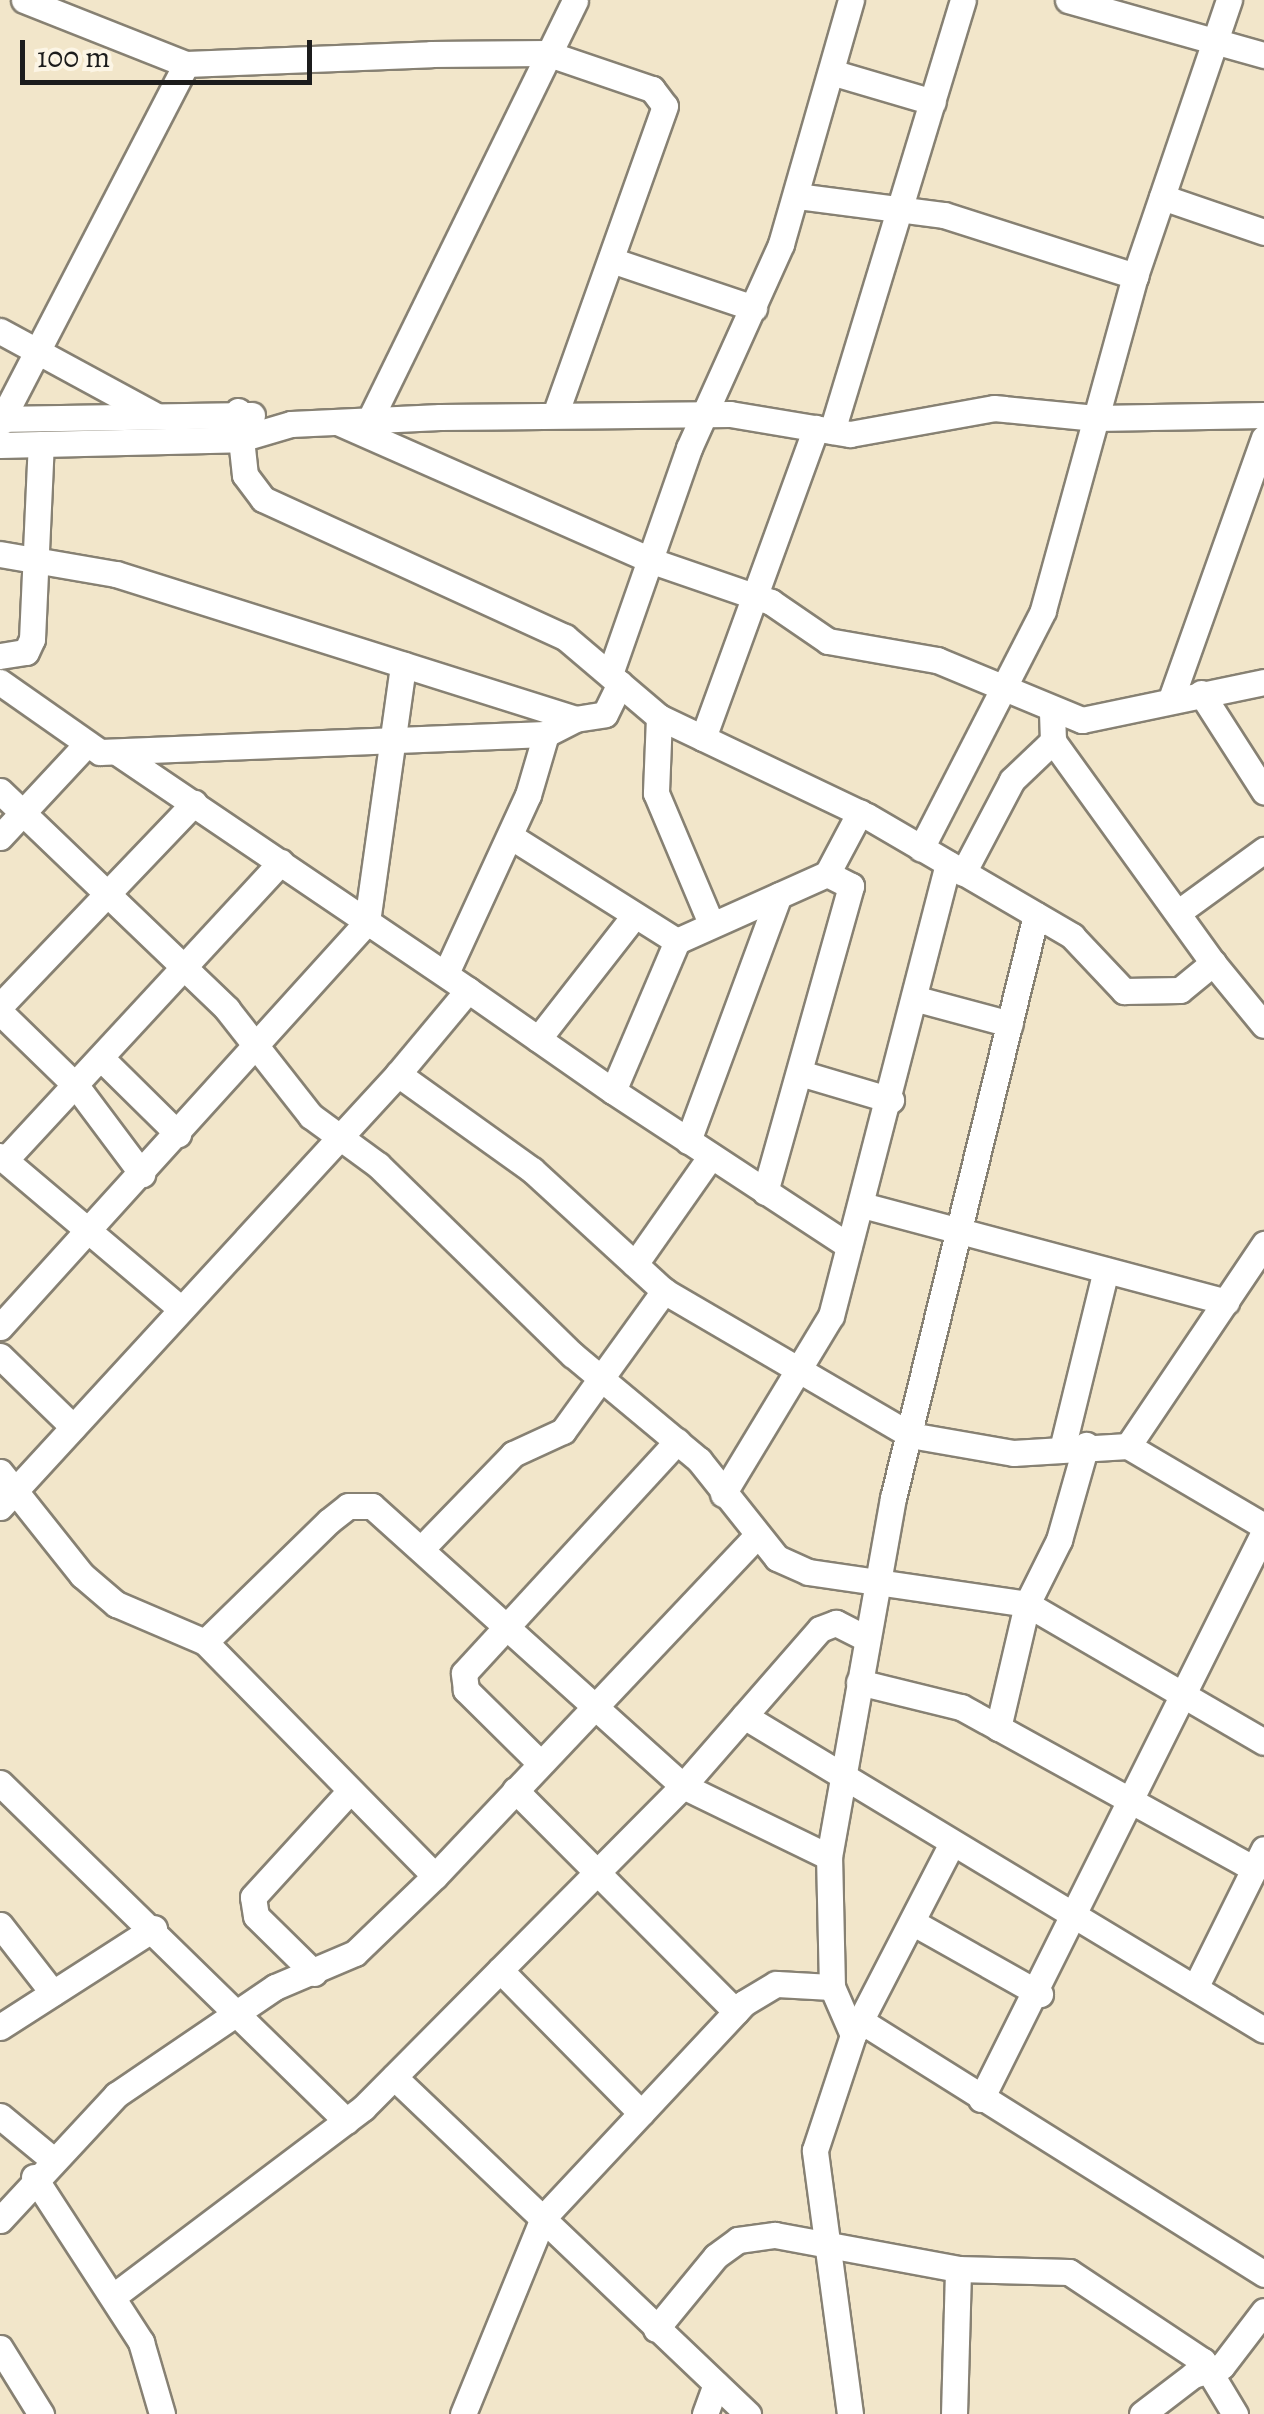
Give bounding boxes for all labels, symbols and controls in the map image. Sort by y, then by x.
scale bar [25,20,318,82]
text: 100 m [37,37,110,77]

